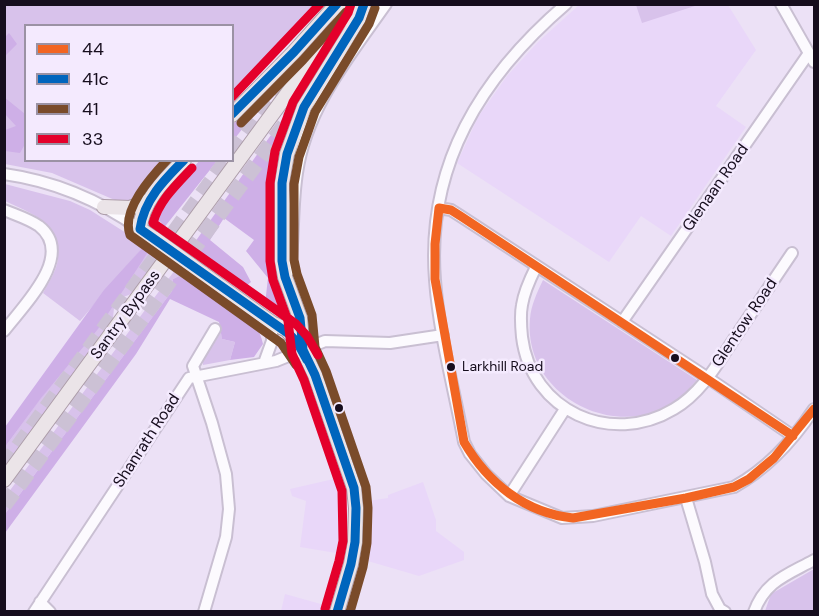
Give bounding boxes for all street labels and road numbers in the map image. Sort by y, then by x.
street label: Glenaan Road [679,141,753,235]
street label: Santry Bypass [87,267,165,363]
street label: Glentow Road [708,275,782,371]
street label: Shanrath Road [110,391,184,491]

